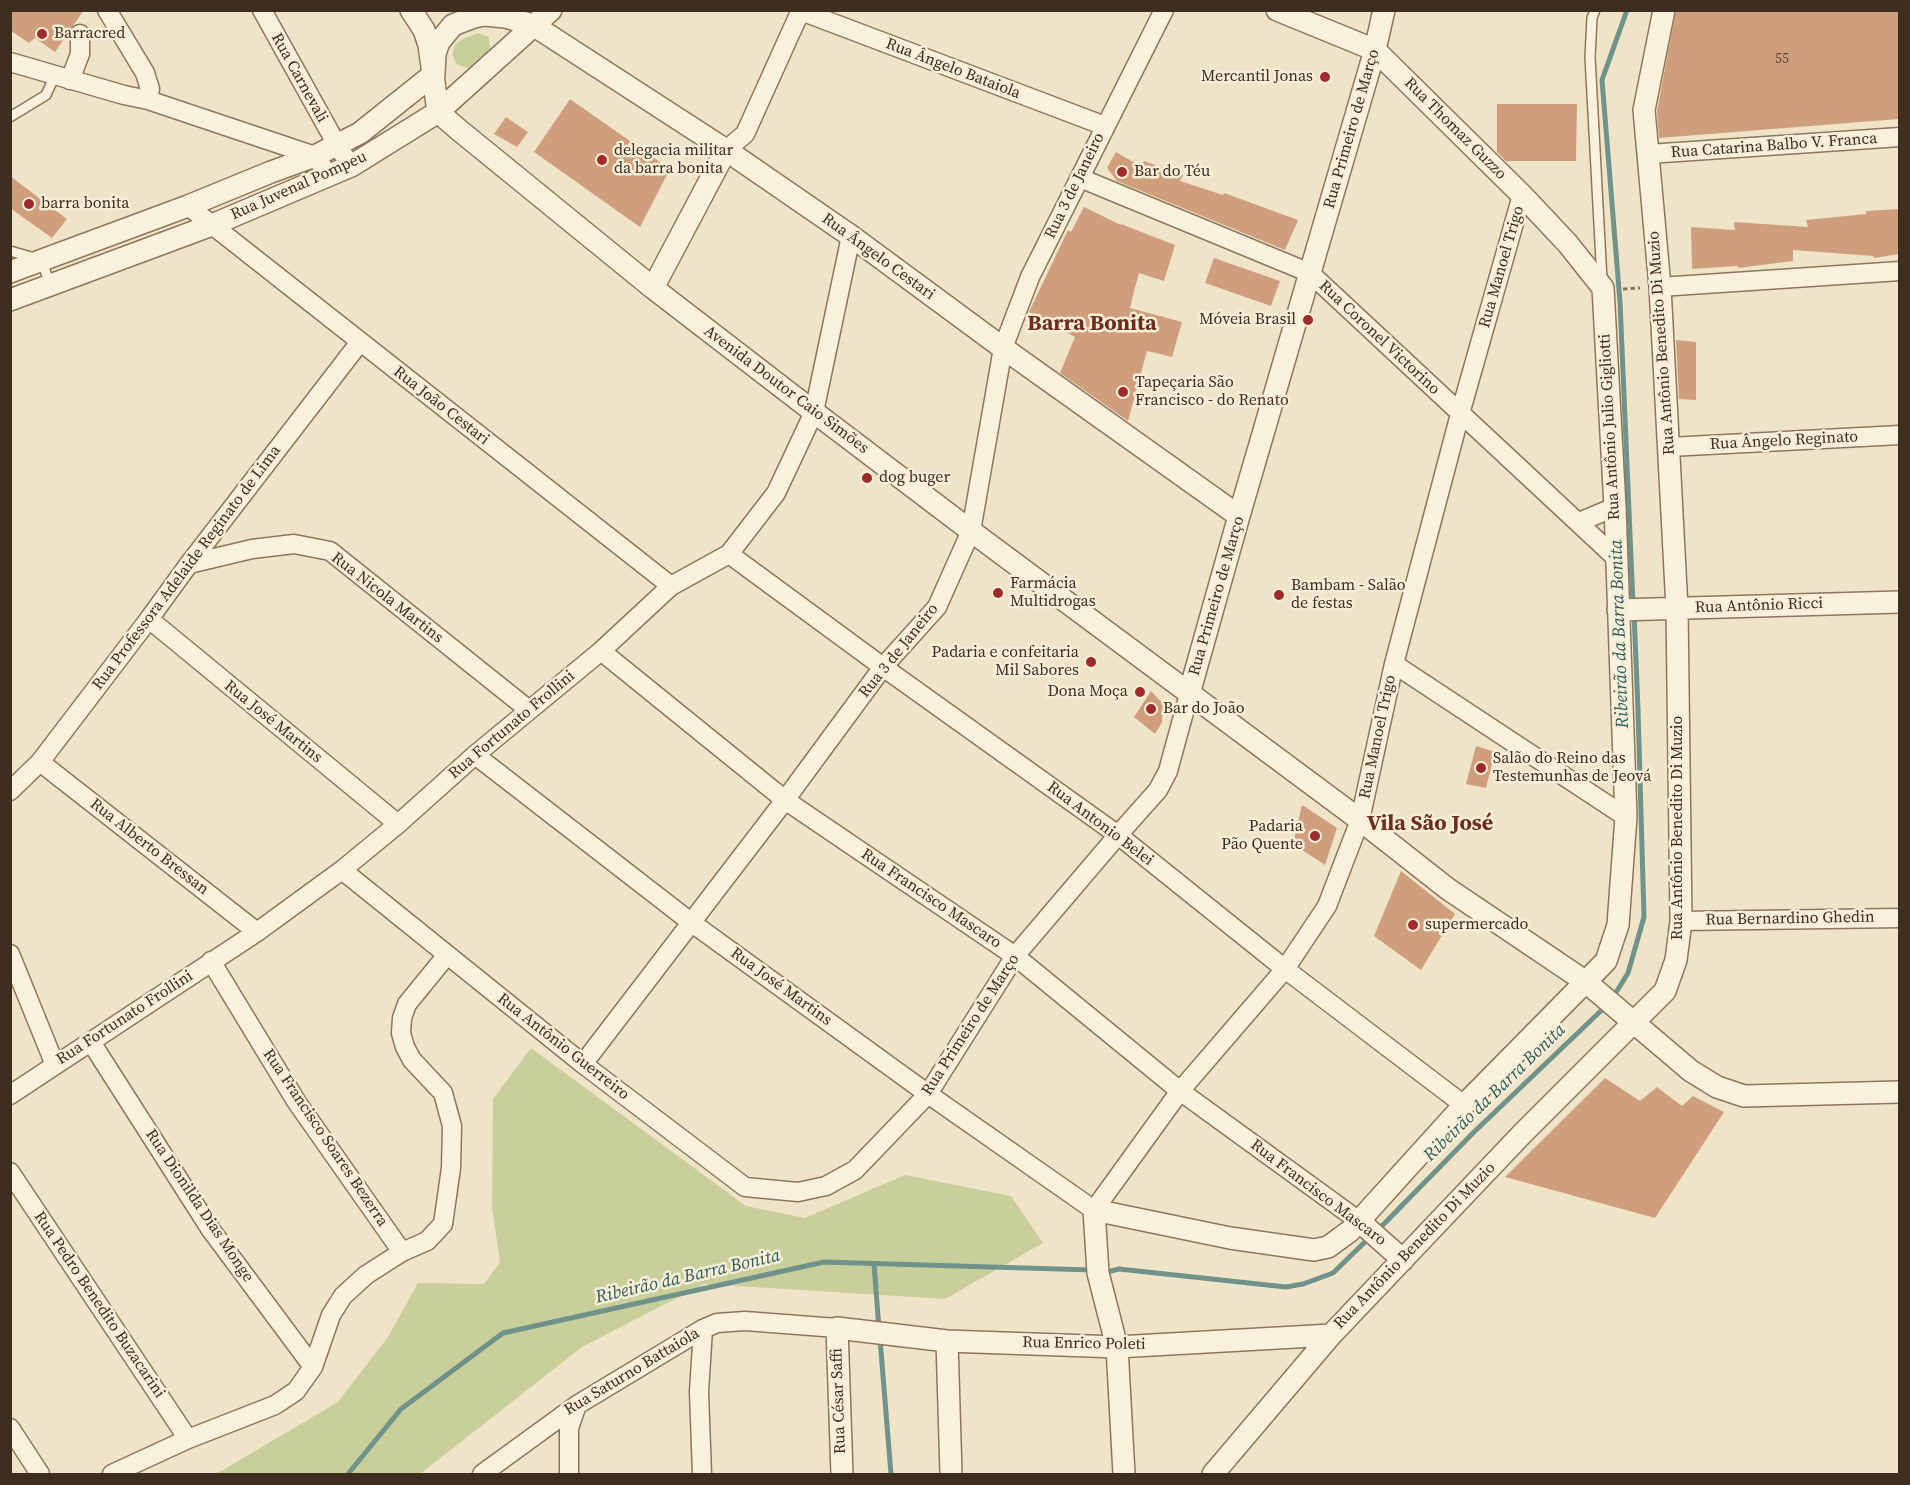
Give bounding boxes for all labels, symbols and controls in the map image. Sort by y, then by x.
place label: Barracred [54,24,125,44]
marker: Barracred [35,27,49,41]
street label: Rua Carnevali [266,30,332,126]
street label: Rua Ângelo Bataiola [883,34,1023,104]
street label: Rua Primeiro de Março [1320,47,1384,211]
house number: 55 [1775,51,1789,67]
place label: Mercantil Jonas [1201,67,1313,87]
marker: Mercantil Jonas [1318,70,1332,84]
street label: Rua Thomaz Guzzo [1400,74,1510,184]
street label: Rua Catarina Balbo V. Franca [1670,129,1878,163]
street label: Rua 3 de Janeiro [1041,130,1109,242]
place label: delegacia militar da barra bonita [614,141,733,179]
street label: Rua Juvenal Pompeu [228,147,370,225]
marker: delegacia militar da barra bonita [595,153,609,167]
place label: Bar do Téu [1134,162,1210,182]
marker: Bar do Téu [1115,165,1129,179]
place label: barra bonita [41,194,129,214]
marker: barra bonita [22,197,36,211]
street label: Rua Manoel Trigo [1475,204,1529,330]
street label: Rua Ângelo Cestari [818,210,938,304]
street label: Rua Antônio Benedito Di Muzio [1645,230,1679,456]
street label: Rua Coronel Victorino [1314,277,1444,399]
place label: Móveia Brasil [1199,310,1296,330]
district label: Barra Bonita [1027,311,1157,337]
marker: Móveia Brasil [1301,313,1315,327]
street label: Avenida Doutor Caio Simões [700,322,872,458]
street label: Rua Antônio Julio Gigliotti [1596,333,1624,521]
street label: Rua João Cestari [389,363,493,449]
place label: Tapeçaria São Francisco - do Renato [1135,373,1289,411]
marker: Tapeçaria São Francisco - do Renato [1116,385,1130,399]
street label: Rua Ângelo Reginato [1709,428,1859,454]
street label: Rua Professora Adelaide Reginato de Lima [89,442,285,694]
place label: dog buger [879,468,950,488]
marker: dog buger [860,471,874,485]
street label: Rua Primeiro de Março [1185,514,1249,678]
water label: Ribeirão da Barra Bonita [1606,539,1634,729]
street label: Rua Nicola Martins [327,548,447,648]
place label: Farmácia Multidrogas [1010,574,1096,612]
place label: Bambam - Salão de festas [1291,576,1406,614]
marker: Farmácia Multidrogas [991,586,1005,600]
marker: Bambam - Salão de festas [1272,588,1286,602]
street label: Rua Antônio Ricci [1695,594,1823,618]
street label: Rua 3 de Janeiro [855,600,943,702]
place label: Padaria e confeitaria Mil Sabores [932,643,1079,681]
marker: Padaria e confeitaria Mil Sabores [1084,655,1098,669]
street label: Rua Fortunato Frollini [445,667,579,783]
street label: Rua Manoel Trigo [1355,673,1401,801]
street label: Rua José Martins [220,677,326,767]
place label: Dona Moça [1047,682,1128,702]
marker: Dona Moça [1133,685,1147,699]
place label: Bar do João [1163,699,1245,719]
marker: Bar do João [1144,702,1158,716]
street label: Rua Antônio Benedito Di Muzio [1668,716,1688,940]
place label: Salão do Reino das Testemunhas de Jeová [1493,749,1651,787]
marker: Salão do Reino das Testemunhas de Jeová [1474,761,1488,775]
street label: Rua Antonio Belei [1043,778,1157,870]
street label: Rua Alberto Bressan [86,795,212,899]
district label: Vila São José [1367,811,1493,837]
place label: Padaria Pão Quente [1221,817,1303,855]
marker: Padaria Pão Quente [1308,829,1322,843]
street label: Rua Francisco Mascaro [857,845,1005,953]
street label: Rua Bernardino Ghedin [1705,908,1875,930]
place label: supermercado [1425,915,1528,935]
marker: supermercado [1406,918,1420,932]
street label: Rua José Martins [727,944,835,1030]
street label: Rua Primeiro de Março [918,951,1024,1099]
street label: Rua Fortunato Frollini [53,967,197,1069]
street label: Rua Antônio Guerreiro [493,989,633,1105]
water label: Ribeirão da Barra Bonita [1420,1020,1570,1166]
street label: Rua Francisco Soares Bezerra [258,1045,392,1231]
street label: Rua Dionilda Dias Monge [141,1126,257,1286]
street label: Rua Francisco Mascaro [1246,1136,1390,1250]
street label: Rua Antônio Benedito Di Muzio [1330,1159,1500,1333]
street label: Rua Pedro Benedito Buzacarini [29,1208,169,1402]
water label: Ribeirão da Barra Bonita [594,1245,782,1309]
street label: Rua Saturno Battaiola [561,1324,703,1420]
street label: Rua Enrico Poleti [1022,1333,1146,1355]
street label: Rua César Saffi [828,1348,850,1454]

